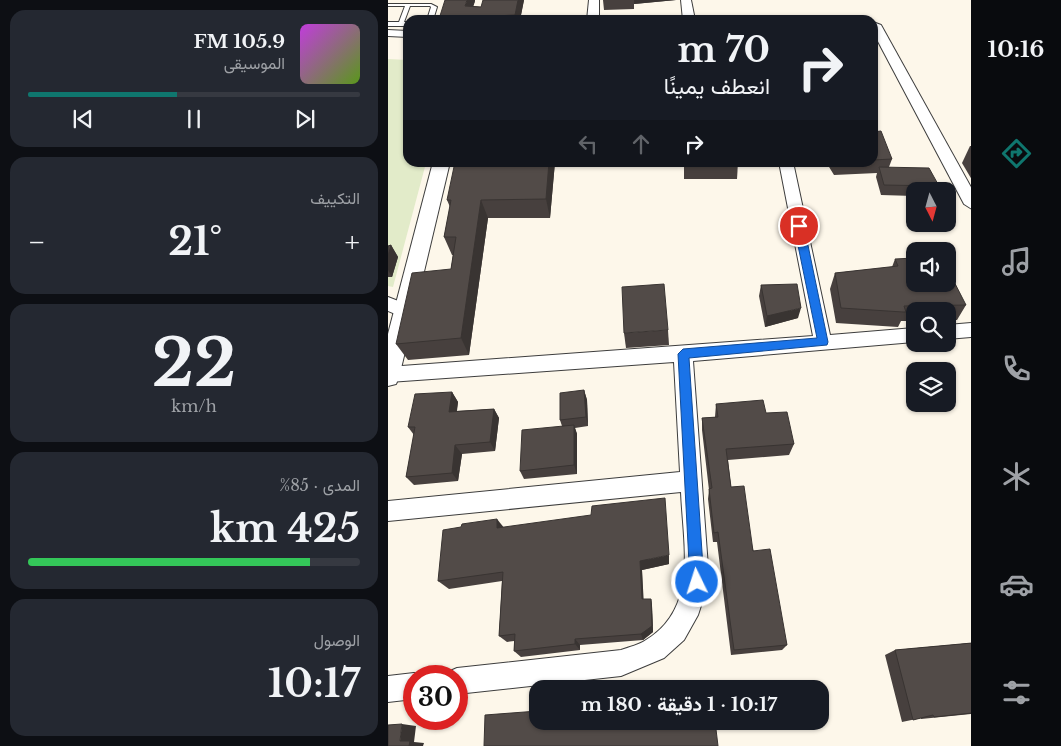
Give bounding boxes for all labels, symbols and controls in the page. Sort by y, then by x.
text: 70 m [677,28,770,71]
text: 105.9 FM [193,30,285,53]
icon: right [788,35,853,100]
text: 10:16 [988,36,1044,63]
text: الموسيقى [224,53,285,73]
text: انعطف يمينًا [664,73,770,100]
icon: previous [69,105,97,133]
icon: pause [180,105,208,133]
icon: next [291,105,319,133]
icon: left [574,130,602,158]
icon: ahead [627,130,655,158]
icon: right [680,130,708,158]
icon: directions [999,136,1034,171]
north arrow [906,182,956,232]
map controls [906,182,956,412]
text: التكييف [310,188,360,208]
pin [778,205,820,247]
icon: arrive [785,212,813,240]
text: 21° [168,218,222,265]
text: − [28,225,46,260]
text: + [345,225,360,260]
button: sound [906,242,956,292]
icon: music [999,244,1034,279]
button: search [906,302,956,352]
text: 22 [152,323,236,404]
icon: phone [999,351,1034,386]
button: layers [906,362,956,412]
text: km/h [171,396,217,416]
icon: climate [999,459,1034,494]
text: المدى · 85% [279,475,360,495]
text: 425 km [210,505,360,552]
position arrow [670,555,722,607]
icon: car [999,567,1034,602]
text: الوصول [314,630,360,650]
text: 10:17 [268,660,360,707]
speed limit sign: 30 [403,665,468,730]
icon: filters [999,675,1034,710]
text: 10:17 · 1 دقيقة · 180 m [581,693,777,716]

